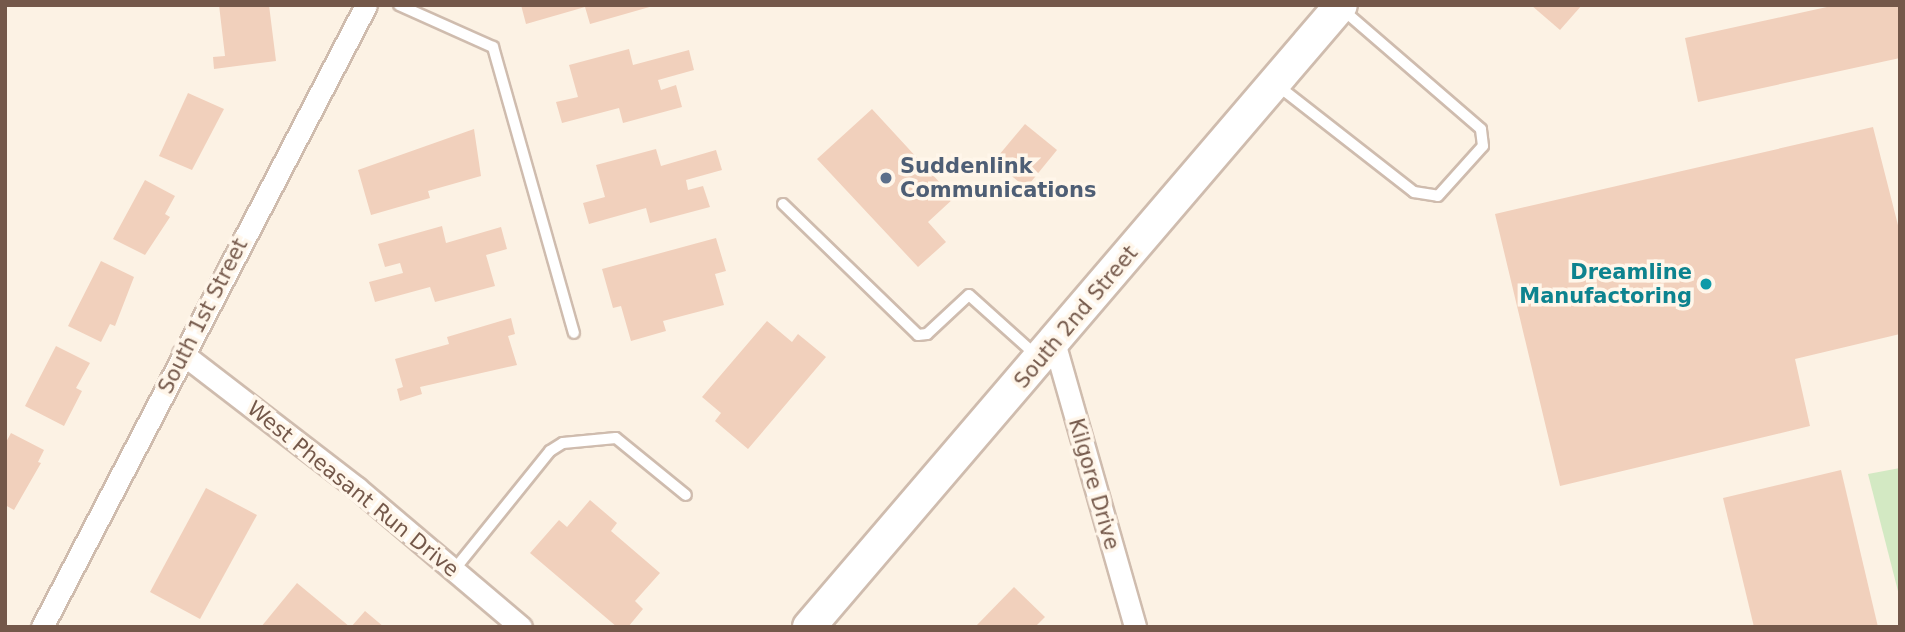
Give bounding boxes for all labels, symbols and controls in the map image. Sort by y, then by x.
place label: Suddenlink Communications [900,153,1096,203]
marker: Suddenlink Communications [878,170,894,186]
street label: South 1st Street [153,234,253,398]
street label: South 2nd Street [1009,241,1143,393]
place label: Dreamline Manufactoring [1519,259,1692,309]
marker: Dreamline Manufactoring [1698,276,1714,292]
street label: West Pheasant Run Drive [242,396,464,582]
street label: Kilgore Drive [1063,415,1125,553]

